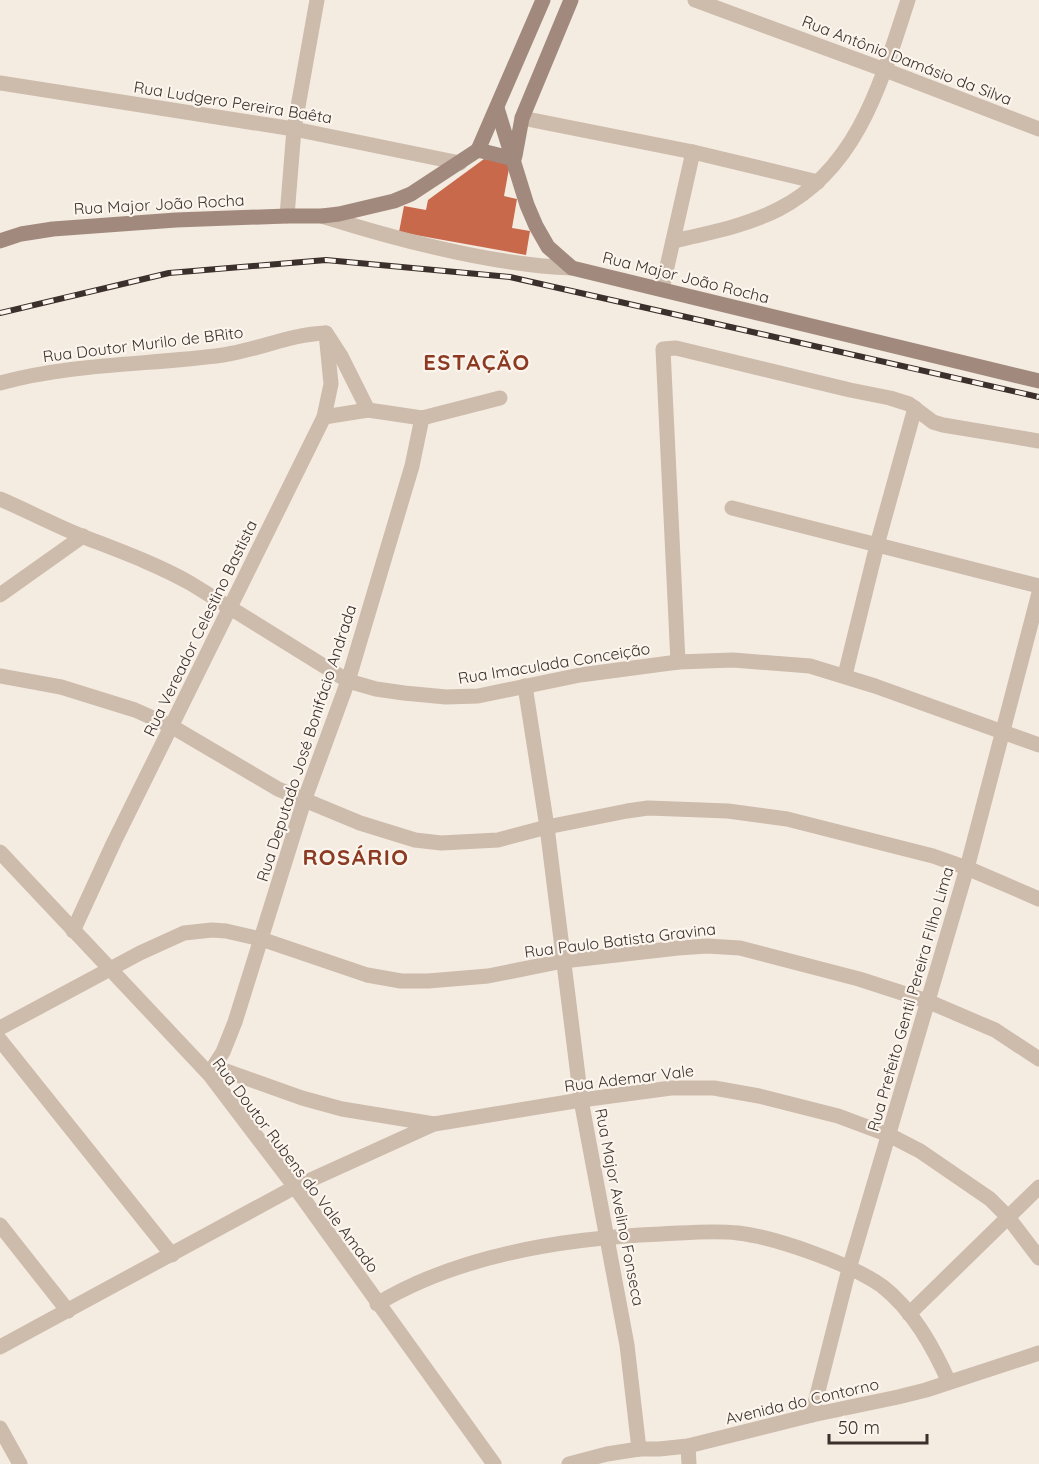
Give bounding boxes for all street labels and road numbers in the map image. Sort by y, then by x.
street label: Rua Antônio Damásio da Silva [799,11,1015,109]
street label: Rua Ludgero Pereira Baêta [132,76,334,128]
street label: Rua Major João Rocha [73,190,245,218]
street label: Rua Major João Rocha [601,247,771,307]
street label: Rua Doutor Murilo de BRito [42,322,244,366]
street label: Rua Vereador Celestino Bastista [139,517,261,739]
street label: Rua Deputado José Bonifácio Andrada [252,602,360,884]
street label: Rua Imaculada Conceição [456,638,652,688]
street label: Rua Prefeito Gentil Pereira FIlho Lima [863,864,957,1134]
street label: Rua Paulo Batista Gravina [523,918,717,962]
street label: Rua Doutor Rubens do Vale Amado [209,1054,383,1276]
street label: Rua Ademar Vale [563,1060,695,1096]
street label: Rua Major Avelino Fonseca [591,1106,649,1308]
street label: Avenida do Contorno [723,1374,881,1428]

